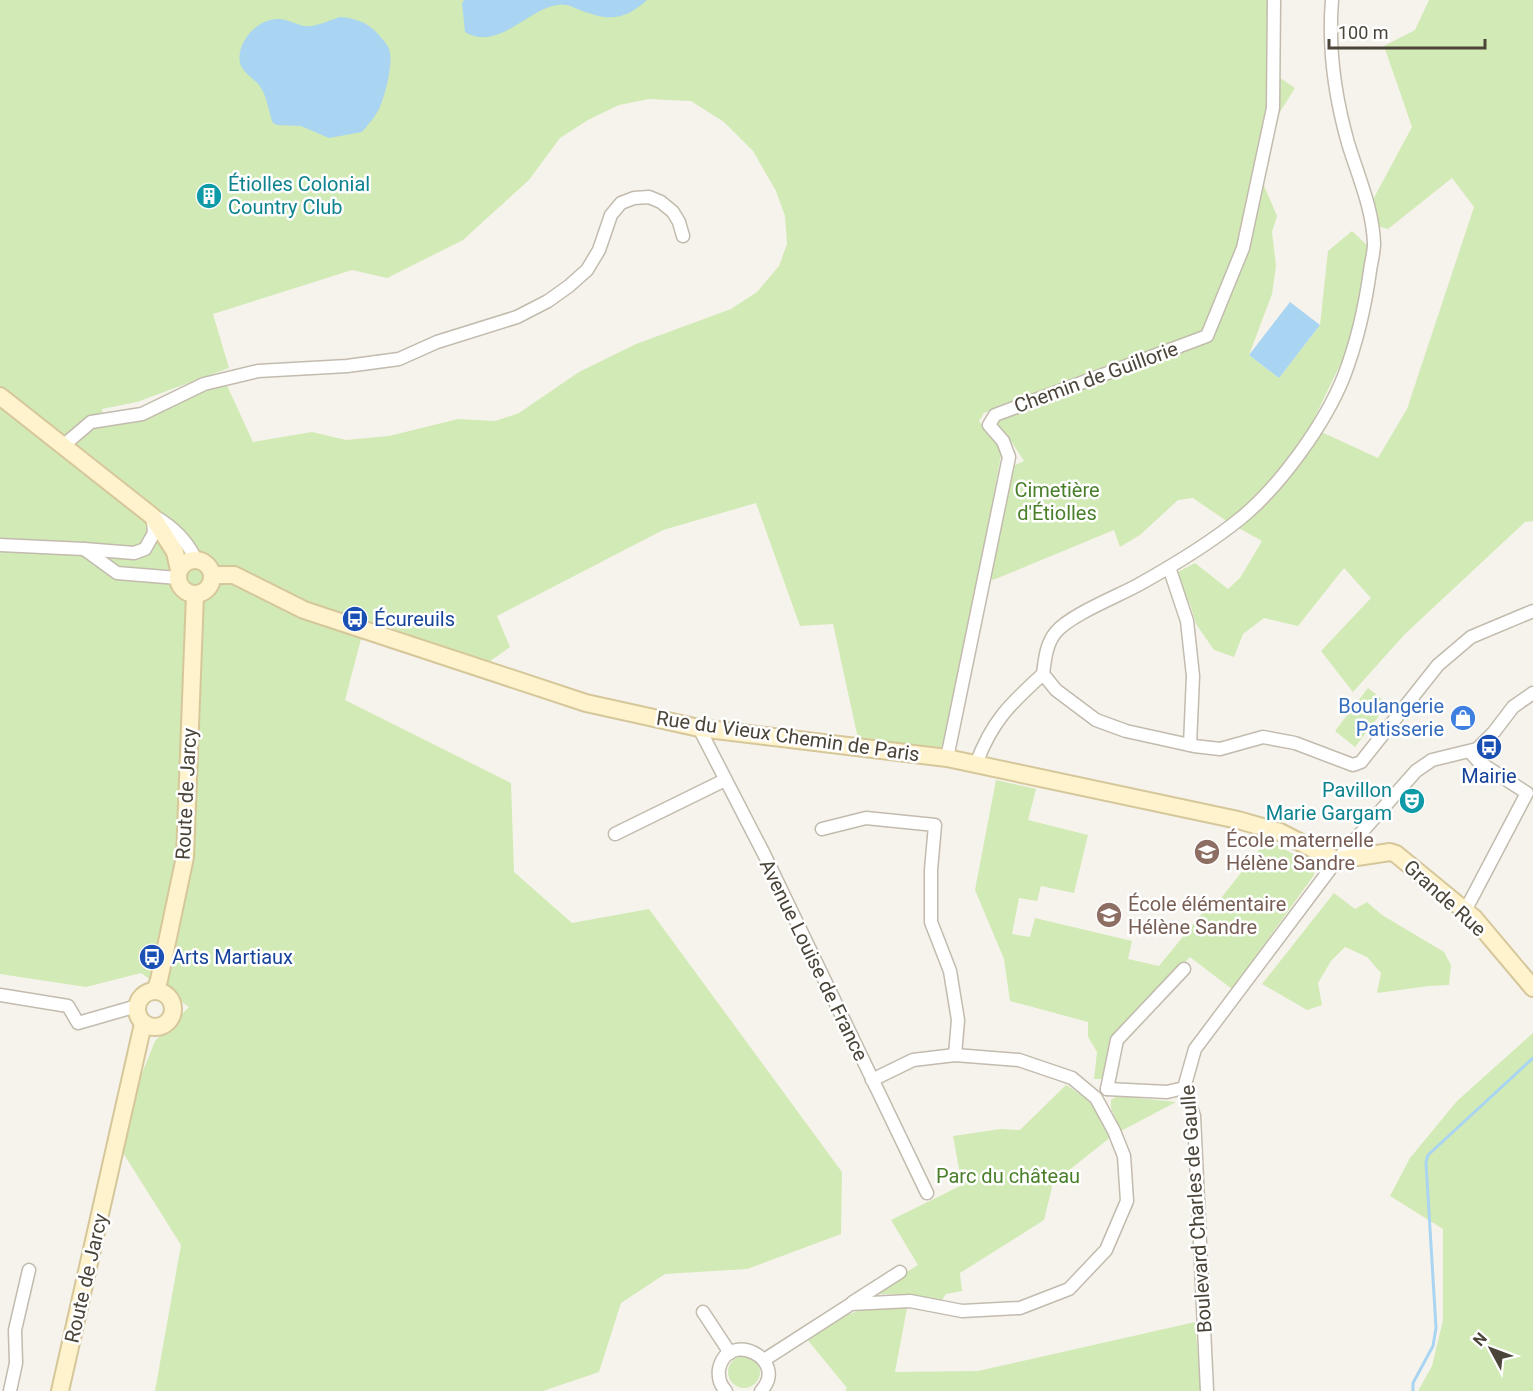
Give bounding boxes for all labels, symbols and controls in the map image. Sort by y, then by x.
scale bar [1329,12,1485,50]
text: 100 m [1338,22,1389,43]
place label: Étiolles Colonial Country Club [228,172,370,219]
building icon: Étiolles Colonial Country Club [194,181,224,211]
street label: Chemin de Guillorie [1011,336,1181,418]
park label: Cimetière d'Étiolles [1014,478,1100,525]
bus stop icon: Écureuils [340,604,370,634]
place label: Écureuils [374,607,455,631]
place label: Boulangerie Patisserie [1338,694,1444,741]
shop icon: Boulangerie Patisserie [1448,703,1478,733]
street label: Rue du Vieux Chemin de Paris [655,706,921,766]
street label: Route de Jarcy [171,727,201,861]
bus stop icon: Mairie [1474,732,1504,762]
place label: Mairie [1461,764,1517,788]
place label: Pavillon Marie Gargam [1266,778,1392,825]
theatre icon: Pavillon Marie Gargam [1397,786,1427,816]
place label: École maternelle Hélène Sandre [1226,828,1374,875]
school or university icon: École maternelle Hélène Sandre [1192,837,1222,867]
street label: Avenue Louise de France [755,855,873,1065]
street label: Grande Rue [1399,855,1491,941]
place label: École élémentaire Hélène Sandre [1128,892,1286,939]
school or university icon: École élémentaire Hélène Sandre [1094,900,1124,930]
bus stop icon: Arts Martiaux [137,942,167,972]
place label: Arts Martiaux [172,945,293,969]
street label: Boulevard Charles de Gaulle [1175,1084,1217,1334]
park label: Parc du château [936,1164,1080,1188]
street label: Route de Jarcy [59,1210,113,1345]
north arrow [1461,1319,1521,1379]
text: N [1469,1329,1491,1350]

